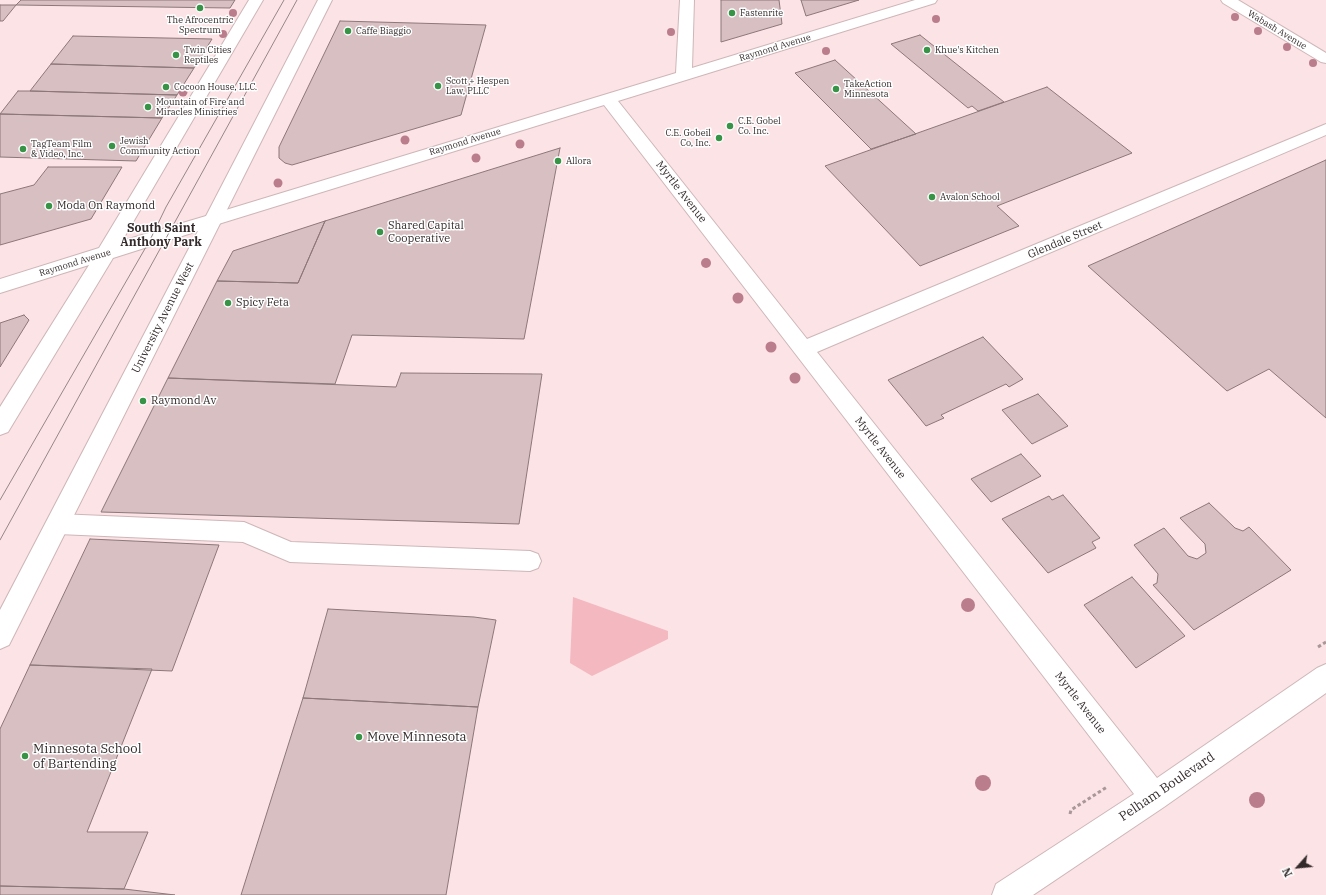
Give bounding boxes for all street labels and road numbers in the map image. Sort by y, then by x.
street label: Wabash Avenue [1245,8,1309,52]
street label: Raymond Avenue [738,32,812,64]
street label: Raymond Avenue [428,126,502,158]
street label: Myrtle Avenue [653,158,709,226]
street label: Glendale Street [1026,218,1104,262]
street label: Raymond Avenue [38,247,112,279]
street label: University Avenue West [129,260,197,376]
street label: Myrtle Avenue [852,414,908,482]
street label: Myrtle Avenue [1052,669,1108,737]
street label: Pelham Boulevard [1116,749,1218,825]

